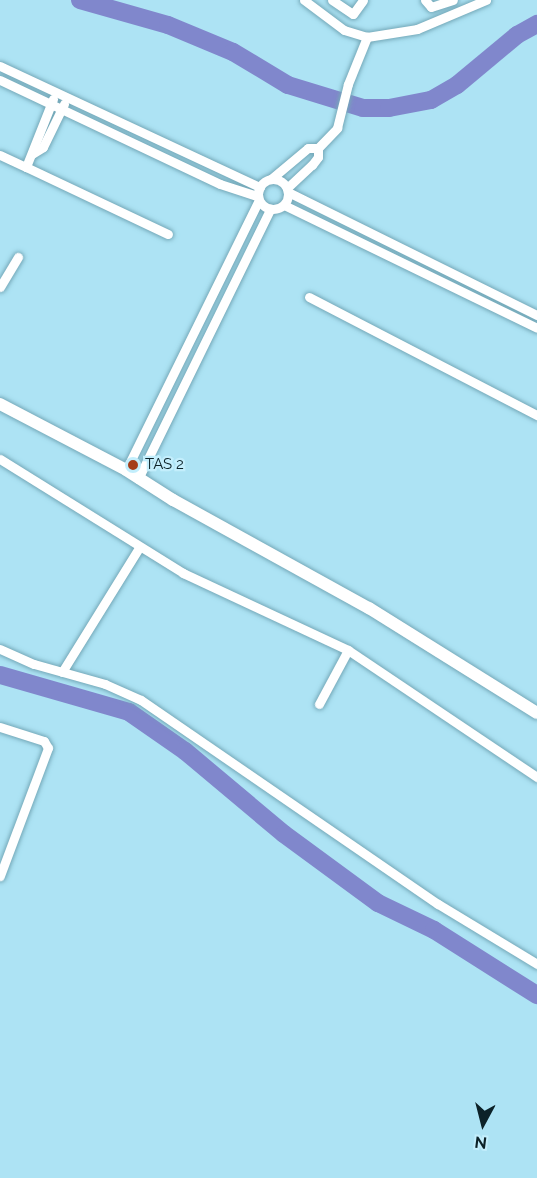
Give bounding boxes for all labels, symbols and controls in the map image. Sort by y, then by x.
place label: TAS 2 [145,456,184,474]
marker: TAS 2 [126,458,140,472]
north arrow [453,1094,513,1154]
text: N [474,1132,488,1153]

